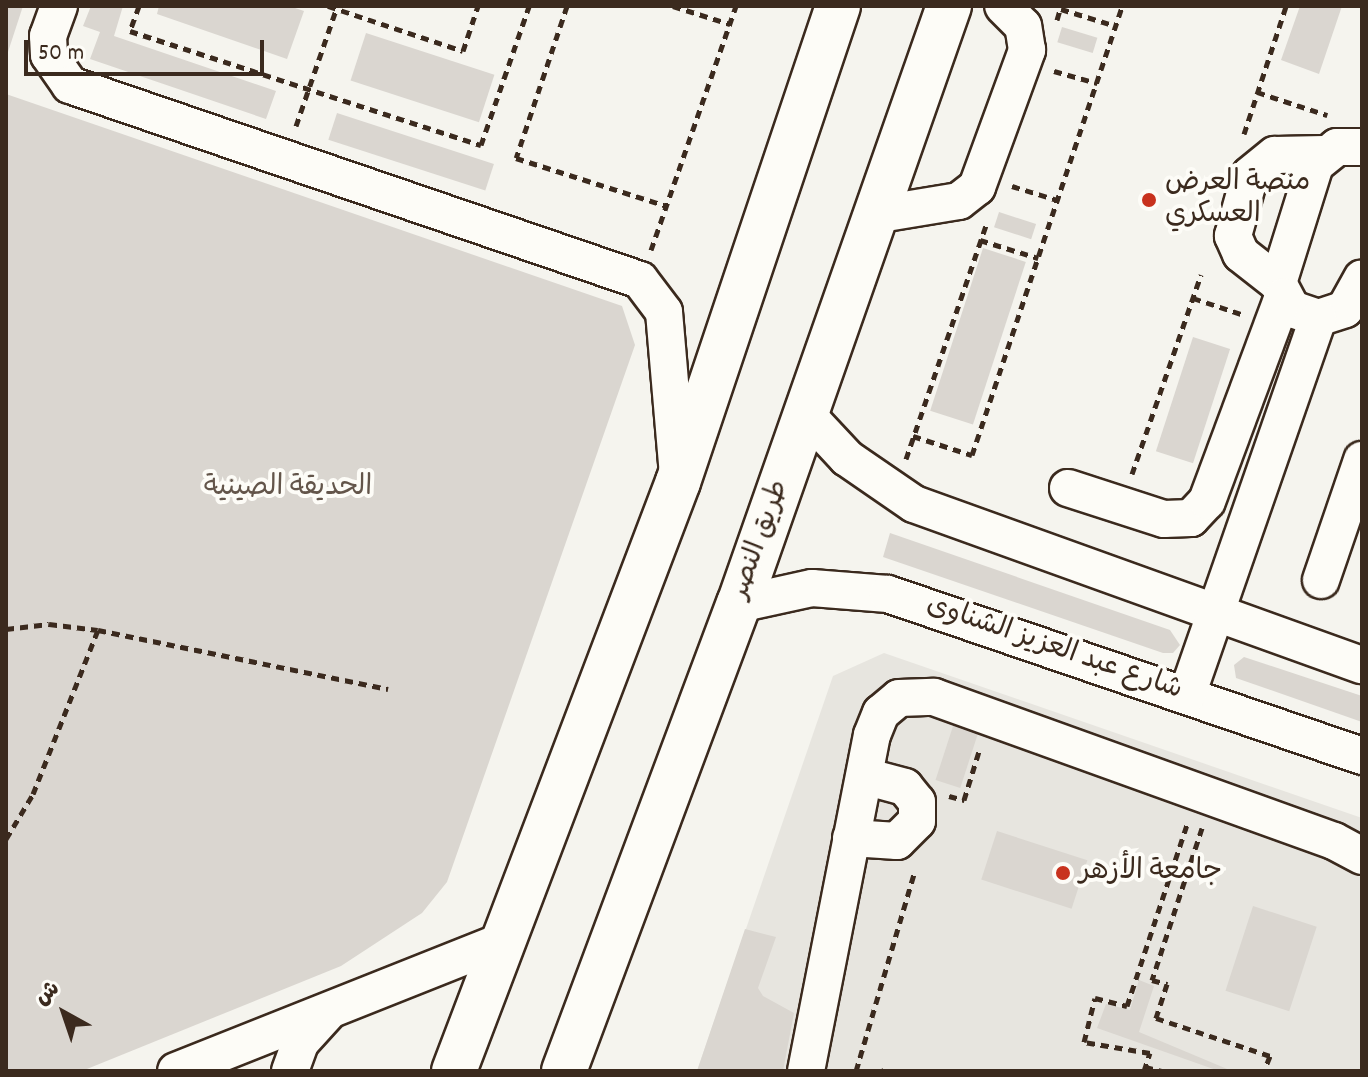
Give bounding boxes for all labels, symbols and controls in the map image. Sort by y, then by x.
scale bar [28,24,268,74]
text: 50 m [38,37,84,71]
place label: منصة العرض العسكري [1165,167,1310,233]
marker: منصة العرض العسكري [1140,191,1158,209]
park label: الحديقة الصينية [204,472,372,506]
street label: طريق النصر [724,476,798,604]
street label: شارع عبد العزيز الشناوى [922,589,1186,709]
place label: جامعة الأزهر [1079,856,1222,890]
marker: جامعة الأزهر [1054,864,1072,882]
north arrow [24,973,104,1053]
text: ش [29,975,67,1014]

